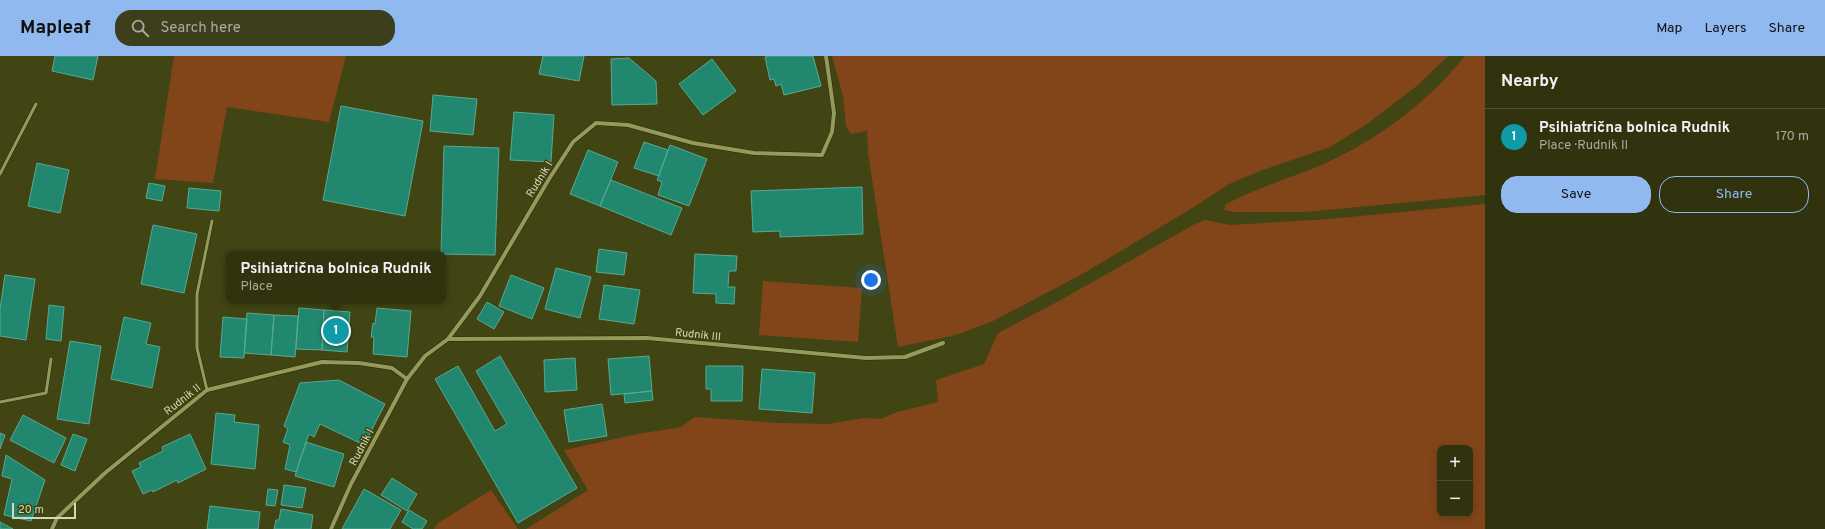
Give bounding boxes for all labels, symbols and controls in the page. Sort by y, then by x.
search box [115,10,395,46]
text: Mapleaf [20,16,91,40]
icon: search [129,17,151,39]
text: Search here [161,19,241,38]
text: Map [1656,20,1682,37]
text: Layers [1704,20,1746,37]
text: Share [1768,20,1805,37]
text: Nearby [1501,71,1558,93]
text: Psihiatrična bolnica Rudnik [1539,119,1730,138]
text: 1 [1511,129,1517,145]
text: 170 m [1775,129,1809,145]
text: Place · Rudnik II [1539,138,1628,154]
street label: Rudnik I [523,159,556,200]
button: Save [1501,176,1651,213]
button: Share [1659,176,1809,213]
popup [226,251,446,303]
text: Psihiatrična bolnica Rudnik [240,260,432,279]
your location [861,270,881,290]
text: Place [240,279,273,295]
pin: 1 [323,316,349,346]
street label: Rudnik III [674,326,722,344]
street label: Rudnik II [161,381,204,419]
street label: Rudnik I [346,427,377,468]
map controls [1437,445,1473,517]
button: + [1437,445,1473,481]
button: − [1437,481,1473,517]
scale bar [12,501,76,520]
text: 20 m [18,503,44,517]

